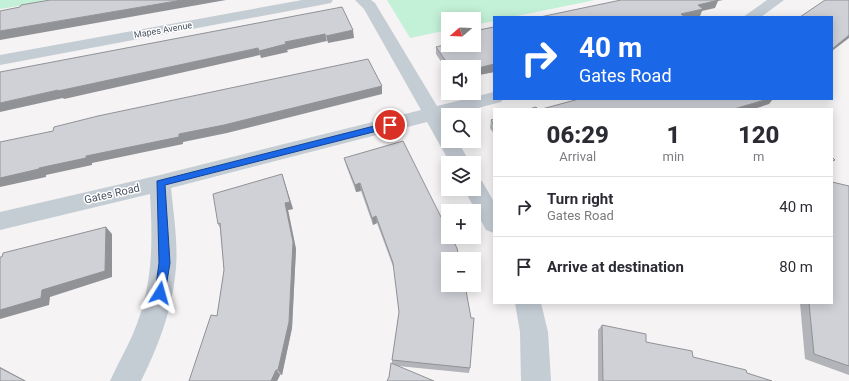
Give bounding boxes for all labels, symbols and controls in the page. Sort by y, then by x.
north arrow [441,12,481,52]
map controls [441,12,481,292]
street label: Mapes Avenue [133,20,193,40]
text: 40 m [579,31,642,64]
icon: right [513,32,565,84]
button: sound [441,60,481,100]
text: Gates Road [579,65,672,86]
pin [373,108,407,142]
button: search [441,108,481,148]
icon: arrive [379,114,401,136]
text: 06:29 [547,121,609,149]
text: 1 [666,121,680,149]
text: 120 [738,121,779,149]
text: Arrival [559,149,596,164]
text: min [663,149,684,164]
text: m [753,149,764,164]
button: layers [441,156,481,196]
street label: Gates Road [83,181,141,207]
text: Turn right [547,190,613,208]
icon: right [513,196,535,218]
text: 40 m [779,198,813,216]
button: + [441,204,481,244]
text: Gates Road [547,208,614,223]
button: − [441,252,481,292]
icon: arrive [513,256,535,278]
text: Arrive at destination [547,258,684,276]
text: 80 m [779,258,813,276]
position arrow [139,272,181,314]

